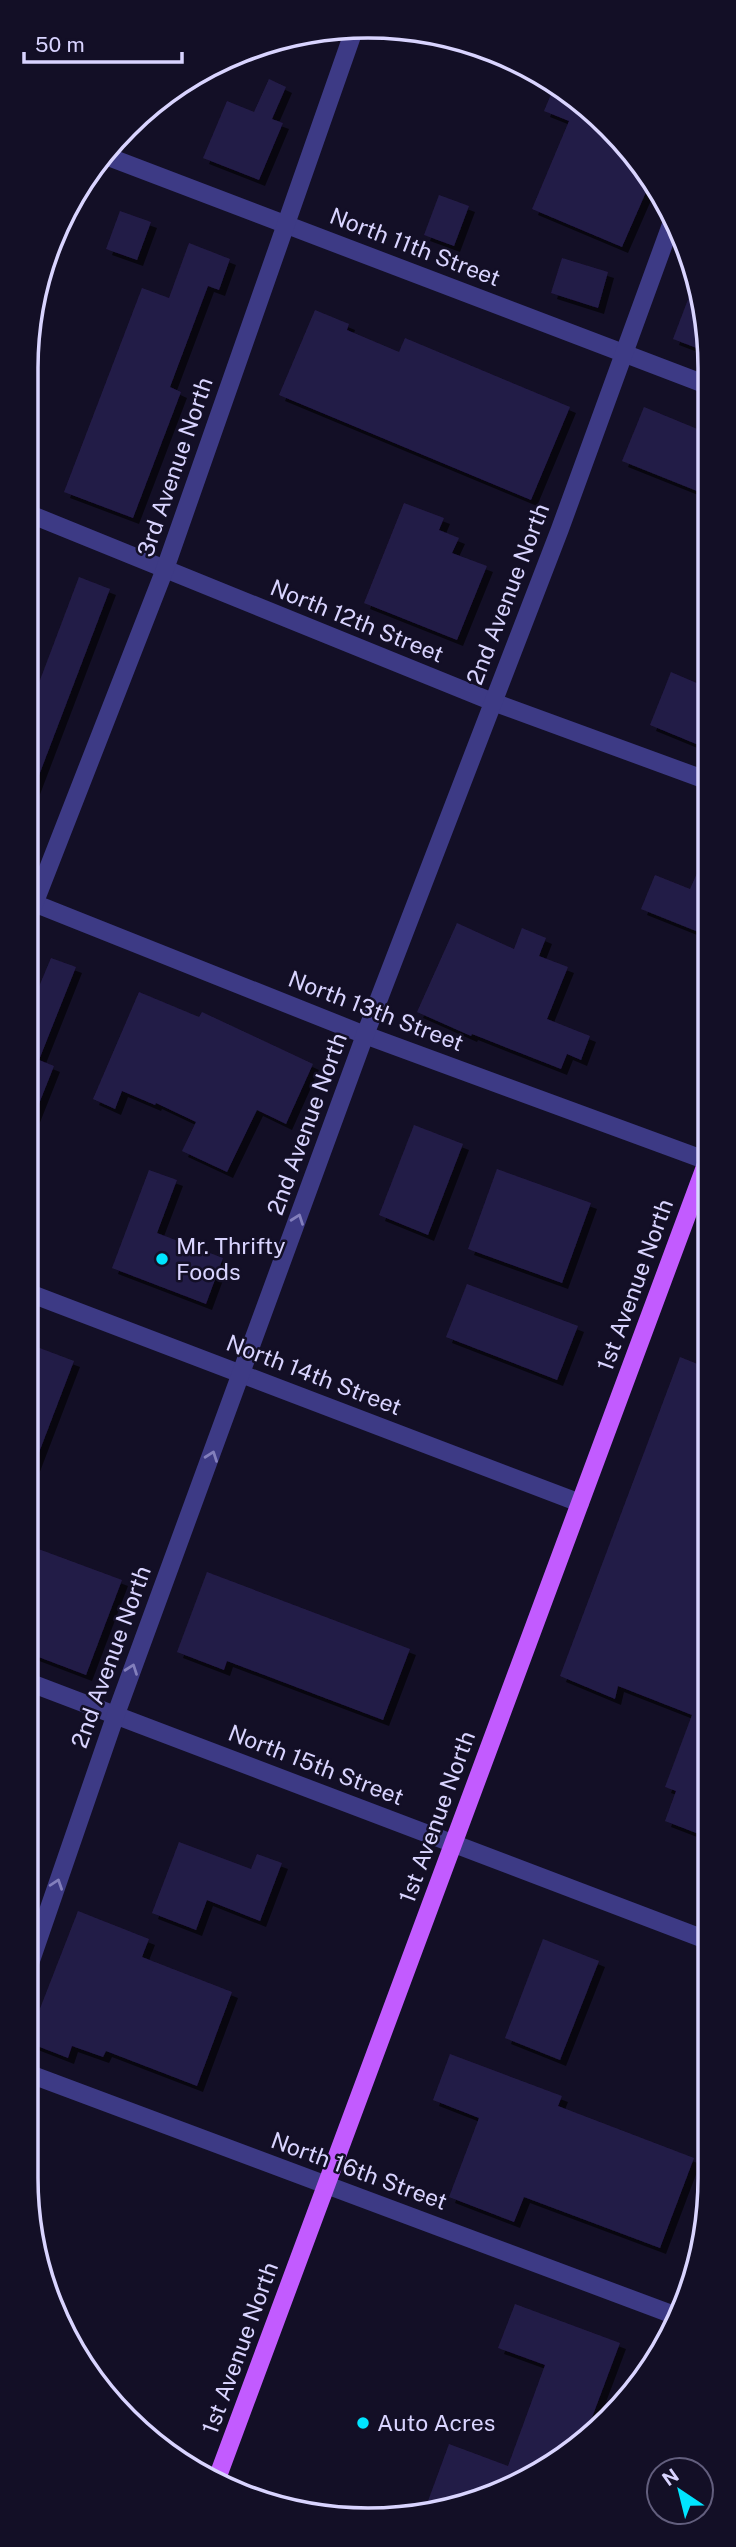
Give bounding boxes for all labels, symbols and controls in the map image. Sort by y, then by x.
scale bar [24,21,182,65]
text: 50 m [35,32,85,57]
street label: North 11th Street [326,202,504,291]
street label: 3rd Avenue North [131,374,218,560]
street label: 2nd Avenue North [461,499,555,688]
street label: North 12th Street [267,573,448,668]
street label: North 13th Street [285,965,468,1056]
street label: 2nd Avenue North [261,1029,352,1219]
street label: 1st Avenue North [591,1195,678,1374]
one-way arrow [290,1214,304,1226]
place label: Mr. Thrifty Foods [176,1232,286,1285]
marker: Mr. Thrifty Foods [154,1251,170,1267]
street label: North 14th Street [223,1329,406,1420]
one-way arrow [203,1450,217,1462]
street label: 2nd Avenue North [65,1562,156,1752]
one-way arrow [124,1664,138,1676]
street label: North 15th Street [225,1719,408,1810]
street label: 1st Avenue North [393,1727,480,1906]
one-way arrow [49,1878,63,1890]
street label: North 16th Street [267,2126,451,2215]
street label: 1st Avenue North [196,2258,283,2437]
place label: Auto Acres [377,2409,495,2436]
marker: Auto Acres [355,2415,371,2431]
north arrow [645,2456,715,2526]
text: N [658,2464,683,2490]

